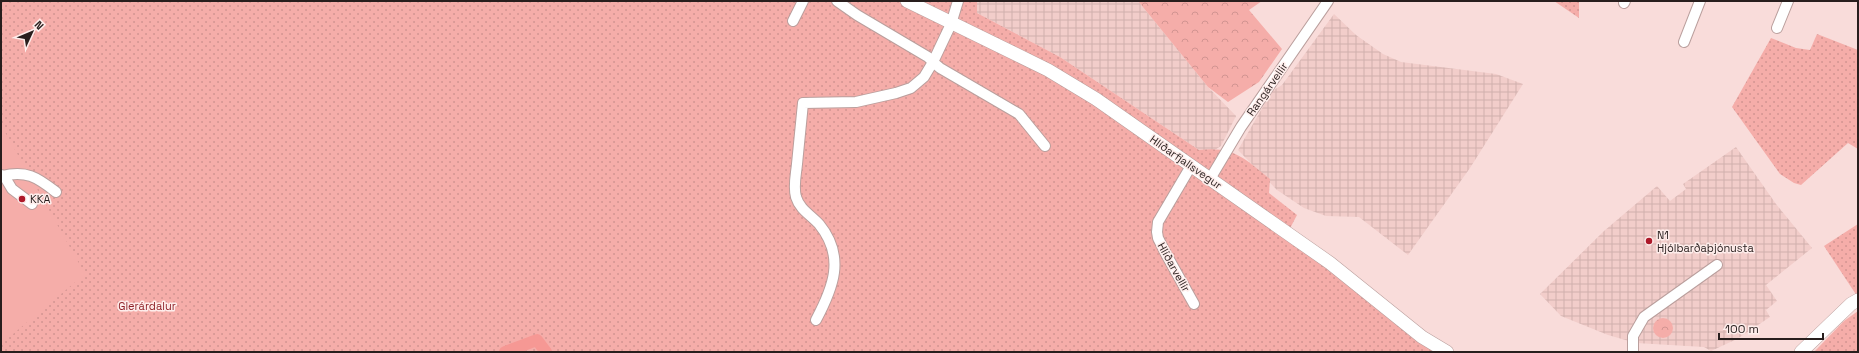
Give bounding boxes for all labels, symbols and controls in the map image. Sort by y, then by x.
north arrow [12,12,52,52]
text: N [32,18,47,33]
street label: Rangárvellir [1243,60,1291,118]
street label: Hlíðarfjallsvegur [1147,132,1225,192]
place label: KKA [30,192,50,206]
marker: KKA [17,194,27,204]
place label: N1 Hjólbarðaþjónusta [1657,228,1755,255]
marker: N1 Hjólbarðaþjónusta [1644,236,1654,246]
street label: Hlíðarvellir [1155,240,1193,294]
park label: Glerárdalur [118,299,176,313]
scale bar [1719,315,1823,341]
text: 100 m [1725,321,1759,337]

